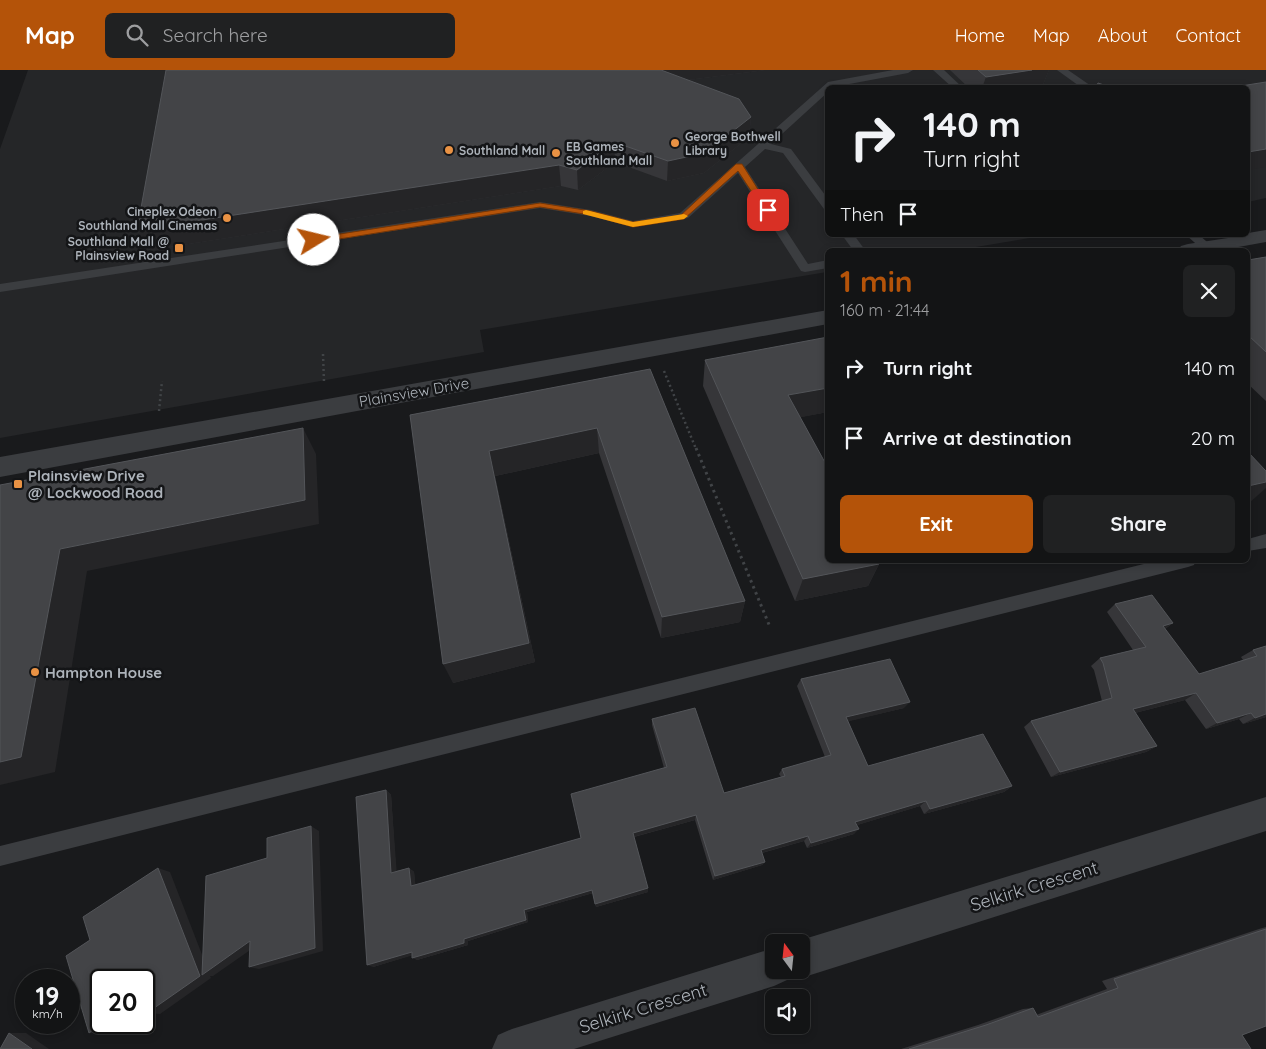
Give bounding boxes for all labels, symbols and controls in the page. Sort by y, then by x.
search box [105,13,455,58]
text: Map [25,20,75,50]
icon: search [123,21,151,49]
text: Search here [163,23,268,47]
text: Home [955,24,1005,47]
text: Map [1033,24,1070,47]
text: About [1098,24,1148,47]
text: Contact [1176,24,1241,47]
text: 140 m [923,102,1021,146]
icon: right [840,105,905,170]
place label: George Bothwell Library [685,129,781,158]
marker: George Bothwell Library [669,137,681,149]
place label: EB Games Southland Mall [566,139,652,168]
place label: Southland Mall [459,143,545,158]
marker: Southland Mall [443,144,455,156]
text: Turn right [923,145,1020,173]
marker: EB Games Southland Mall [550,147,562,159]
pin [747,189,789,231]
icon: arrive [754,196,782,224]
icon: arrive [894,200,922,228]
text: Then [840,202,884,226]
place label: Cineplex Odeon Southland Mall Cinemas [78,204,217,233]
marker: Cineplex Odeon Southland Mall Cinemas [221,212,233,224]
position arrow [287,213,339,265]
place label: Southland Mall @ Plainsview Road [68,234,169,263]
marker: Southland Mall @ Plainsview Road [173,242,185,254]
text: 1 min [840,262,913,300]
button: close [1183,265,1235,317]
text: 160 m · 21:44 [840,300,930,320]
icon: right [840,354,868,382]
text: Turn right [883,356,972,380]
text: 140 m [1184,356,1235,380]
street label: Plainsview Drive [357,373,471,411]
icon: arrive [840,424,868,452]
text: Arrive at destination [883,426,1072,450]
text: 20 m [1191,426,1235,450]
place label: Plainsview Drive @ Lockwood Road [28,466,163,502]
marker: Plainsview Drive @ Lockwood Road [12,478,24,490]
button: Exit [840,495,1033,553]
button: Share [1043,495,1235,553]
place label: Hampton House [45,663,162,682]
marker: Hampton House [29,666,41,678]
street label: Selkirk Crescent [967,856,1101,916]
north arrow [765,934,810,979]
map controls [765,934,810,1034]
speed limit sign: 20 [90,969,155,1034]
street label: Selkirk Crescent [576,978,710,1038]
text: 19 [36,980,59,1011]
button: sound [765,989,810,1034]
text: km/h [32,1006,63,1021]

